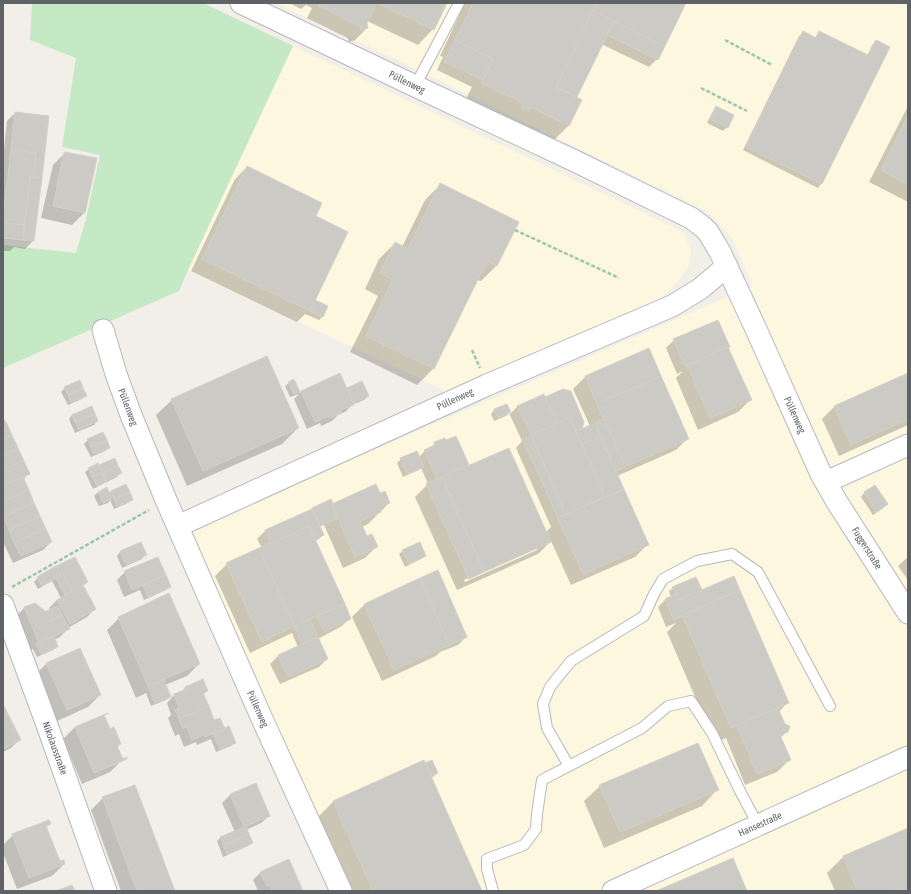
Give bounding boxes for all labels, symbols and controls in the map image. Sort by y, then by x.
street label: Püllenweg [387,69,428,96]
street label: Püllenweg [435,385,476,412]
street label: Püllenweg [116,387,140,428]
street label: Püllenweg [782,395,808,436]
street label: Fuggerstraße [850,525,884,571]
street label: Püllenweg [245,689,271,730]
street label: Nikolausstraße [40,720,70,777]
street label: Hansestraße [737,809,784,838]

